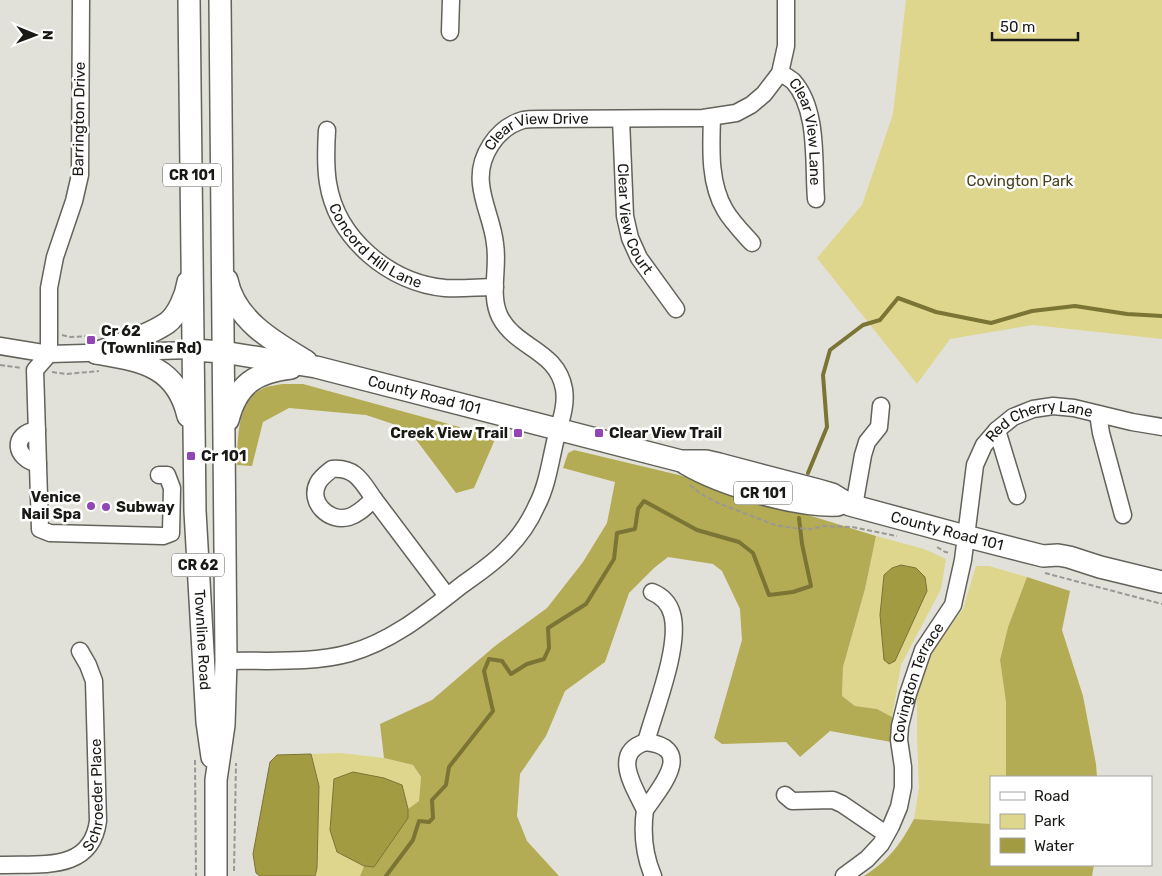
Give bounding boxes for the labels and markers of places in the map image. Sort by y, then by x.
place label: Cr 62 (Townline Rd) [101,322,202,357]
marker: Cr 62 (Townline Rd) [85,334,97,346]
place label: Creek View Trail [390,424,508,442]
place label: Clear View Trail [609,424,722,442]
marker: Creek View Trail [512,427,524,439]
marker: Clear View Trail [593,427,605,439]
place label: Cr 101 [201,447,246,465]
marker: Cr 101 [185,450,197,462]
place label: Venice Nail Spa [21,488,81,523]
place label: Subway [116,498,175,516]
marker: Venice Nail Spa [85,500,97,512]
marker: Subway [100,501,112,513]

